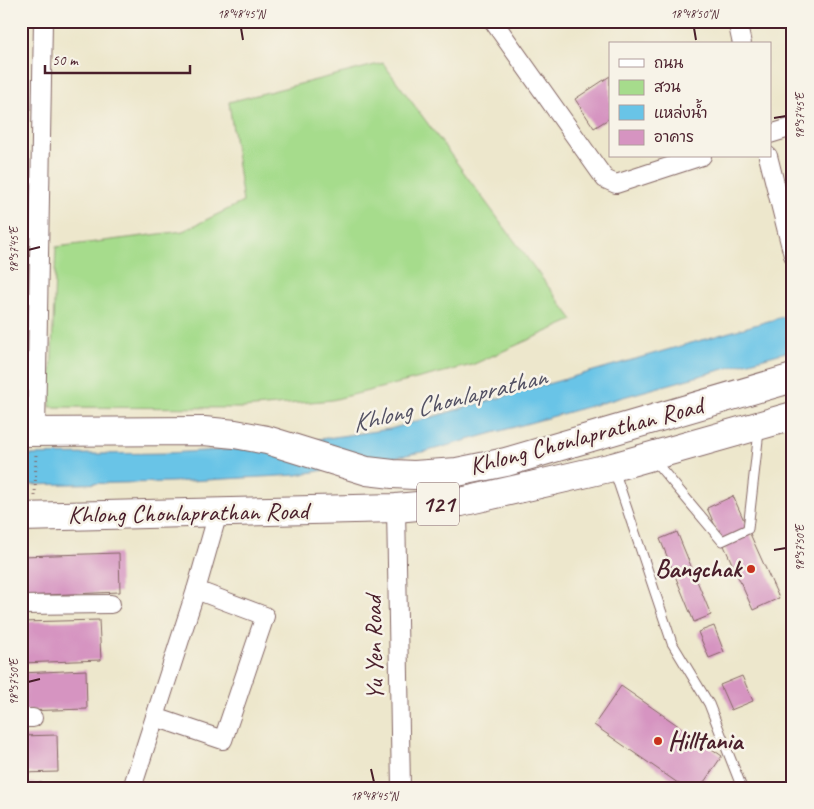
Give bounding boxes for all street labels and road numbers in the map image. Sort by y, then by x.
street label: Khlong Chonlaprathan Road [466,388,710,483]
road number: 121 [417,482,459,526]
street label: Khlong Chonlaprathan Road [68,495,313,531]
street label: Yu Yen Road [357,591,391,701]

